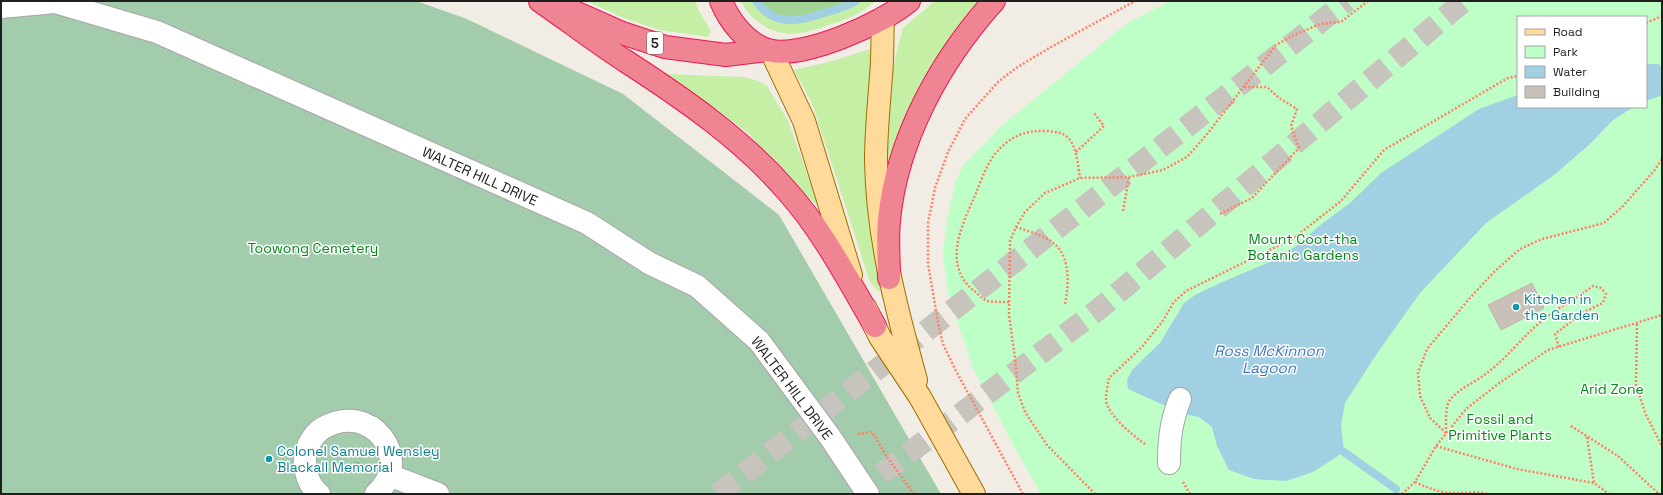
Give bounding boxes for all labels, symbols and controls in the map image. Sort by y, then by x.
legend [1517,16,1647,108]
text: Road [1553,24,1582,40]
road number: 5 [647,32,663,54]
text: Park [1553,44,1578,60]
text: Water [1553,64,1587,80]
text: Building [1553,84,1600,100]
street label: WALTER HILL DRIVE [419,142,541,210]
park label: Mount Coot-tha Botanic Gardens [1247,230,1359,264]
park label: Toowong Cemetery [248,239,378,257]
place label: Kitchen in the Garden [1524,290,1599,324]
marker: Kitchen in the Garden [1511,302,1521,312]
street label: WALTER HILL DRIVE [747,333,837,443]
water label: Ross McKinnon Lagoon [1214,341,1325,377]
park label: Arid Zone [1580,380,1644,398]
park label: Fossil and Primitive Plants [1448,410,1552,444]
place label: Colonel Samuel Wensley Blackall Memorial [277,442,440,476]
marker: Colonel Samuel Wensley Blackall Memorial [264,454,274,464]

